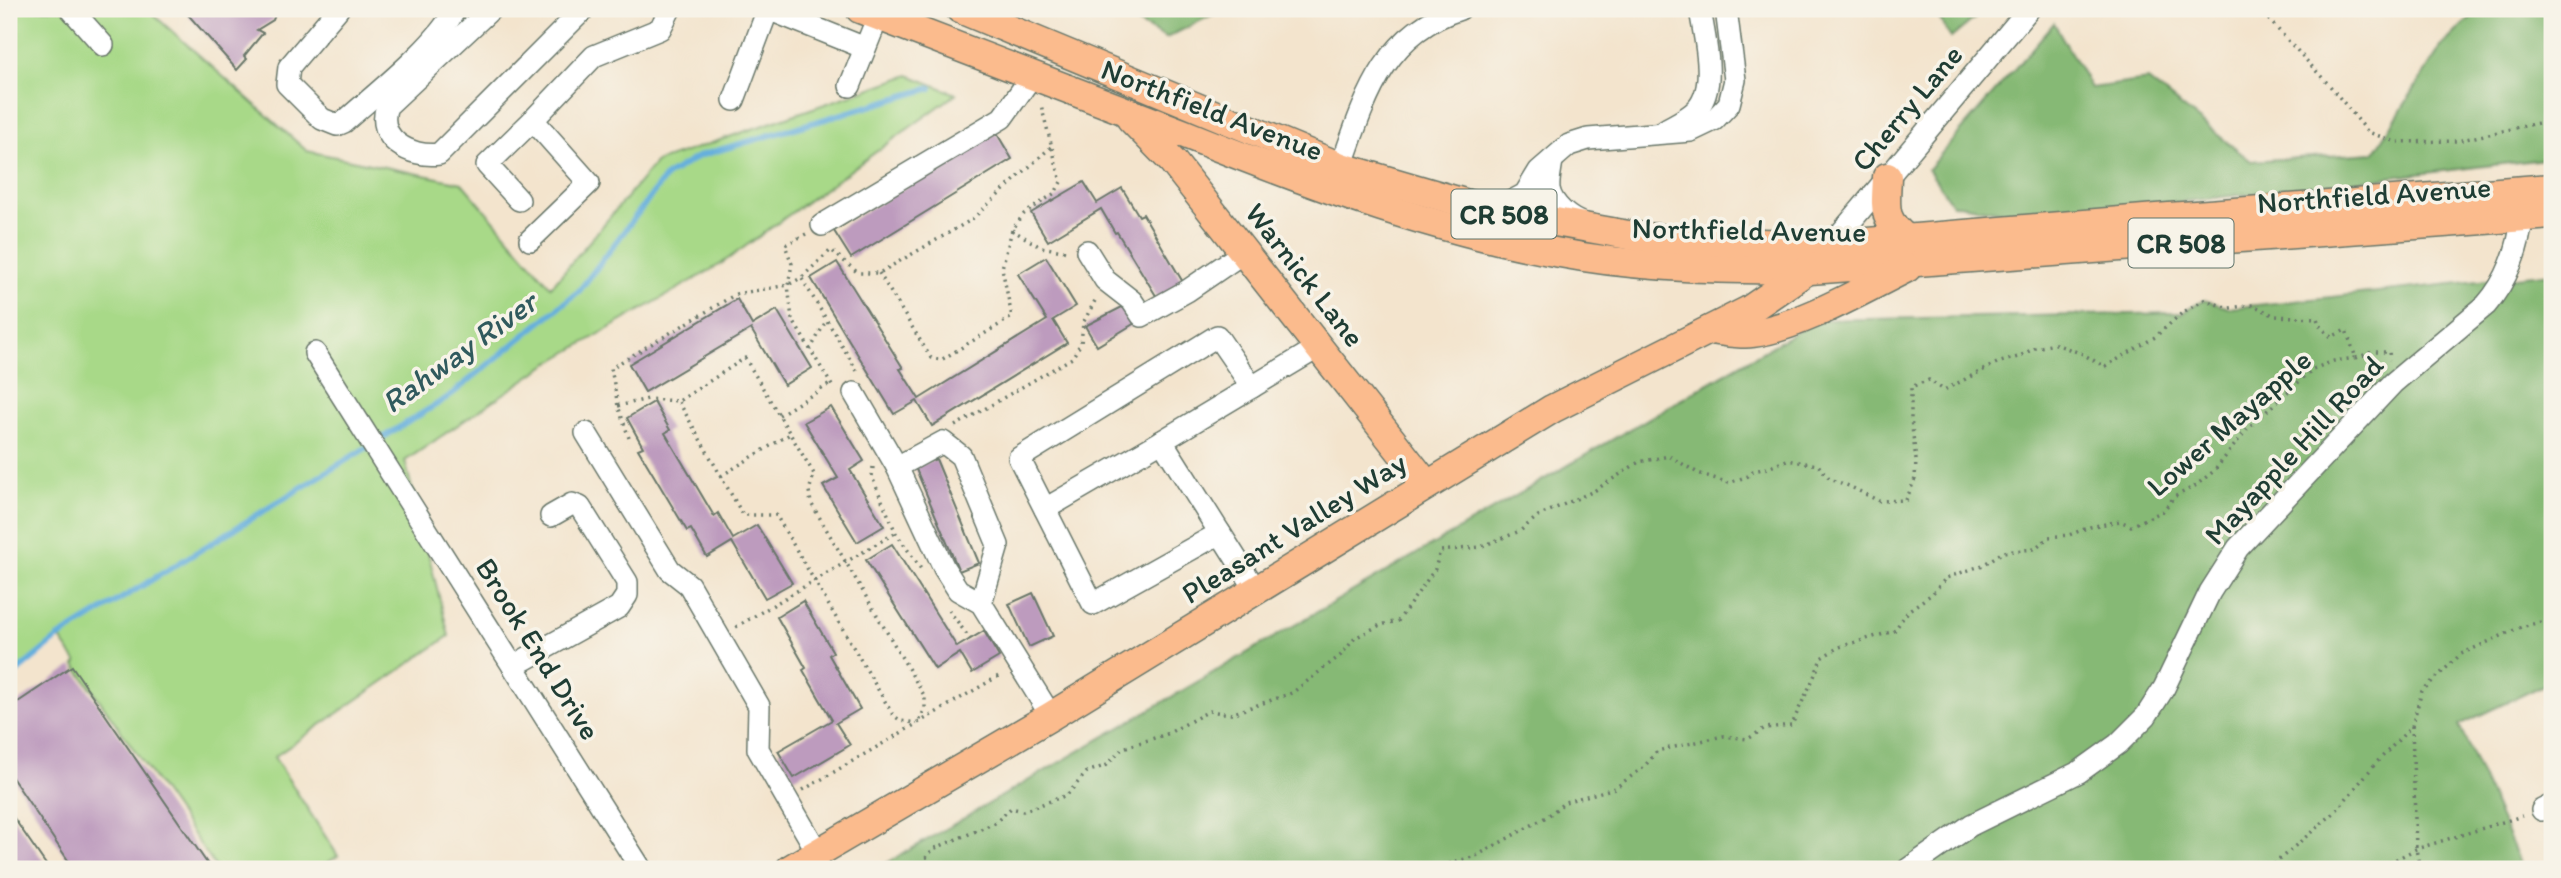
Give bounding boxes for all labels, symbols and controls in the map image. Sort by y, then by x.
street label: Cherry Lane [1843,37,1970,179]
street label: Northfield Avenue [1096,50,1328,169]
street label: Northfield Avenue [2256,168,2492,221]
road number: CR 508 [1452,190,1556,238]
street label: Warnick Lane [1238,195,1373,354]
street label: Northfield Avenue [1631,209,1867,250]
road number: CR 508 [2128,218,2234,268]
water label: Rahway River [374,281,546,421]
street label: Lower Mayapple [2139,341,2319,504]
street label: Mayapple Hill Road [2196,347,2391,552]
street label: Pleasant Valley Way [1175,444,1413,612]
street label: Brook End Drive [468,551,609,747]

